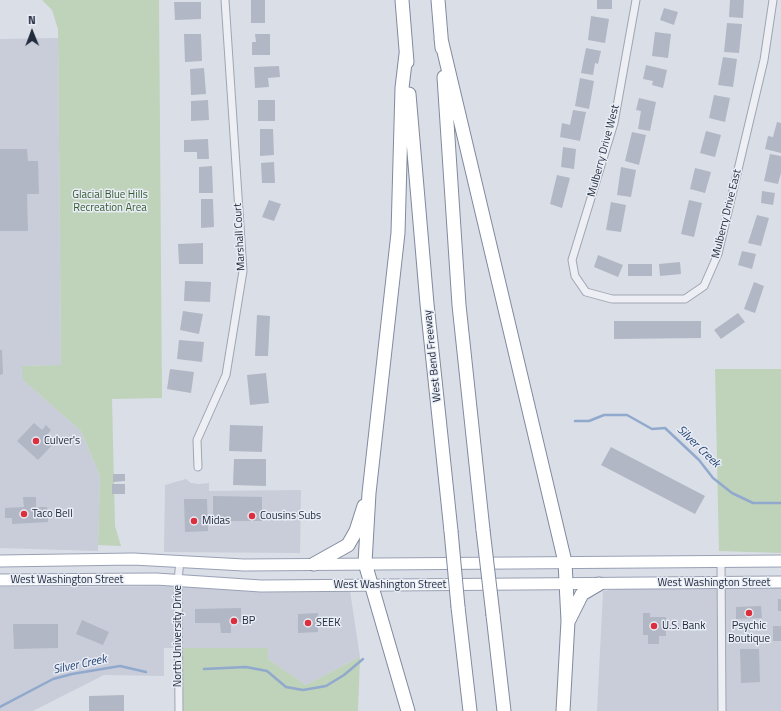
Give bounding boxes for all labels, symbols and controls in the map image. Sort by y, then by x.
north arrow [12,12,52,52]
text: N [28,12,36,28]
street label: Mulberry Drive West [585,103,623,199]
street label: Mulberry Drive East [710,168,744,260]
park label: Glacial Blue Hills Recreation Area [72,188,148,214]
street label: Marshall Court [232,203,248,271]
street label: West Bend Freeway [422,309,444,403]
water label: Silver Creek [673,423,723,471]
place label: Culver's [44,434,80,448]
marker: Culver's [31,436,41,446]
place label: Taco Bell [32,507,73,521]
marker: Taco Bell [19,509,29,519]
place label: Cousins Subs [260,509,321,523]
marker: Cousins Subs [247,511,257,521]
place label: Midas [202,514,230,528]
marker: Midas [189,516,199,526]
street label: West Washington Street [11,573,123,587]
street label: West Washington Street [658,576,770,590]
street label: West Washington Street [334,578,446,592]
street label: North University Drive [171,585,185,687]
marker: Psychic Boutique [744,608,754,618]
place label: BP [242,614,255,628]
marker: BP [229,616,239,626]
place label: SEEK [316,616,340,630]
marker: SEEK [303,618,313,628]
place label: U.S. Bank [662,619,706,633]
place label: Psychic Boutique [728,619,770,645]
marker: U.S. Bank [649,621,659,631]
water label: Silver Creek [52,652,108,678]

